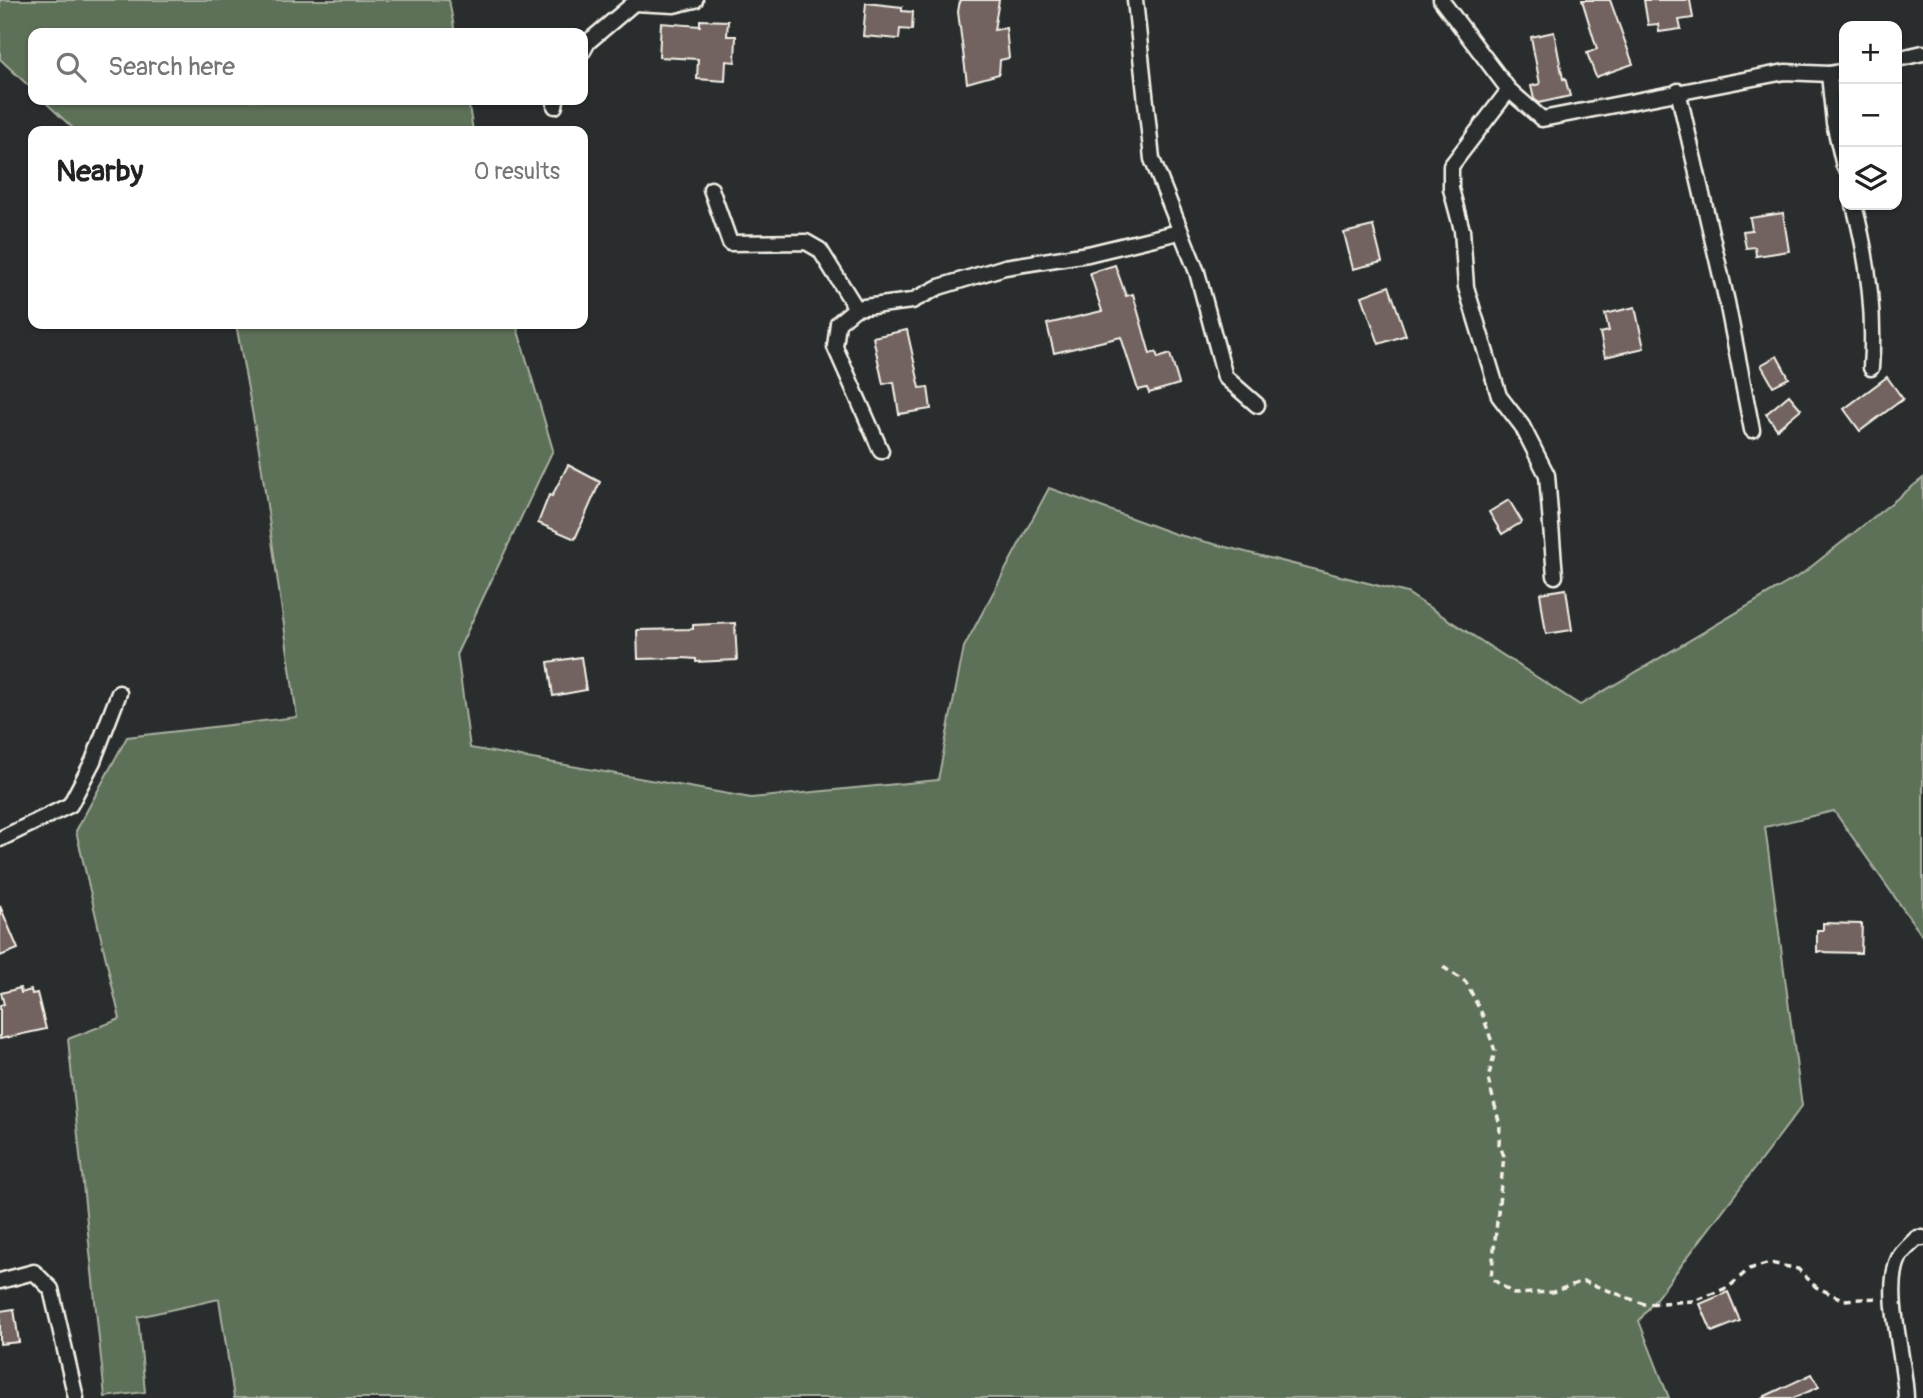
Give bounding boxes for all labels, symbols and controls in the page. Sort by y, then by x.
map controls [1839,21,1902,210]
button: + [1839,21,1902,84]
search box [28,28,588,105]
icon: search [52,48,90,86]
text: Search here [108,51,235,83]
button: − [1839,84,1902,147]
button: layers [1839,147,1902,210]
text: Nearby [56,153,143,190]
text: 0 results [474,157,560,186]

